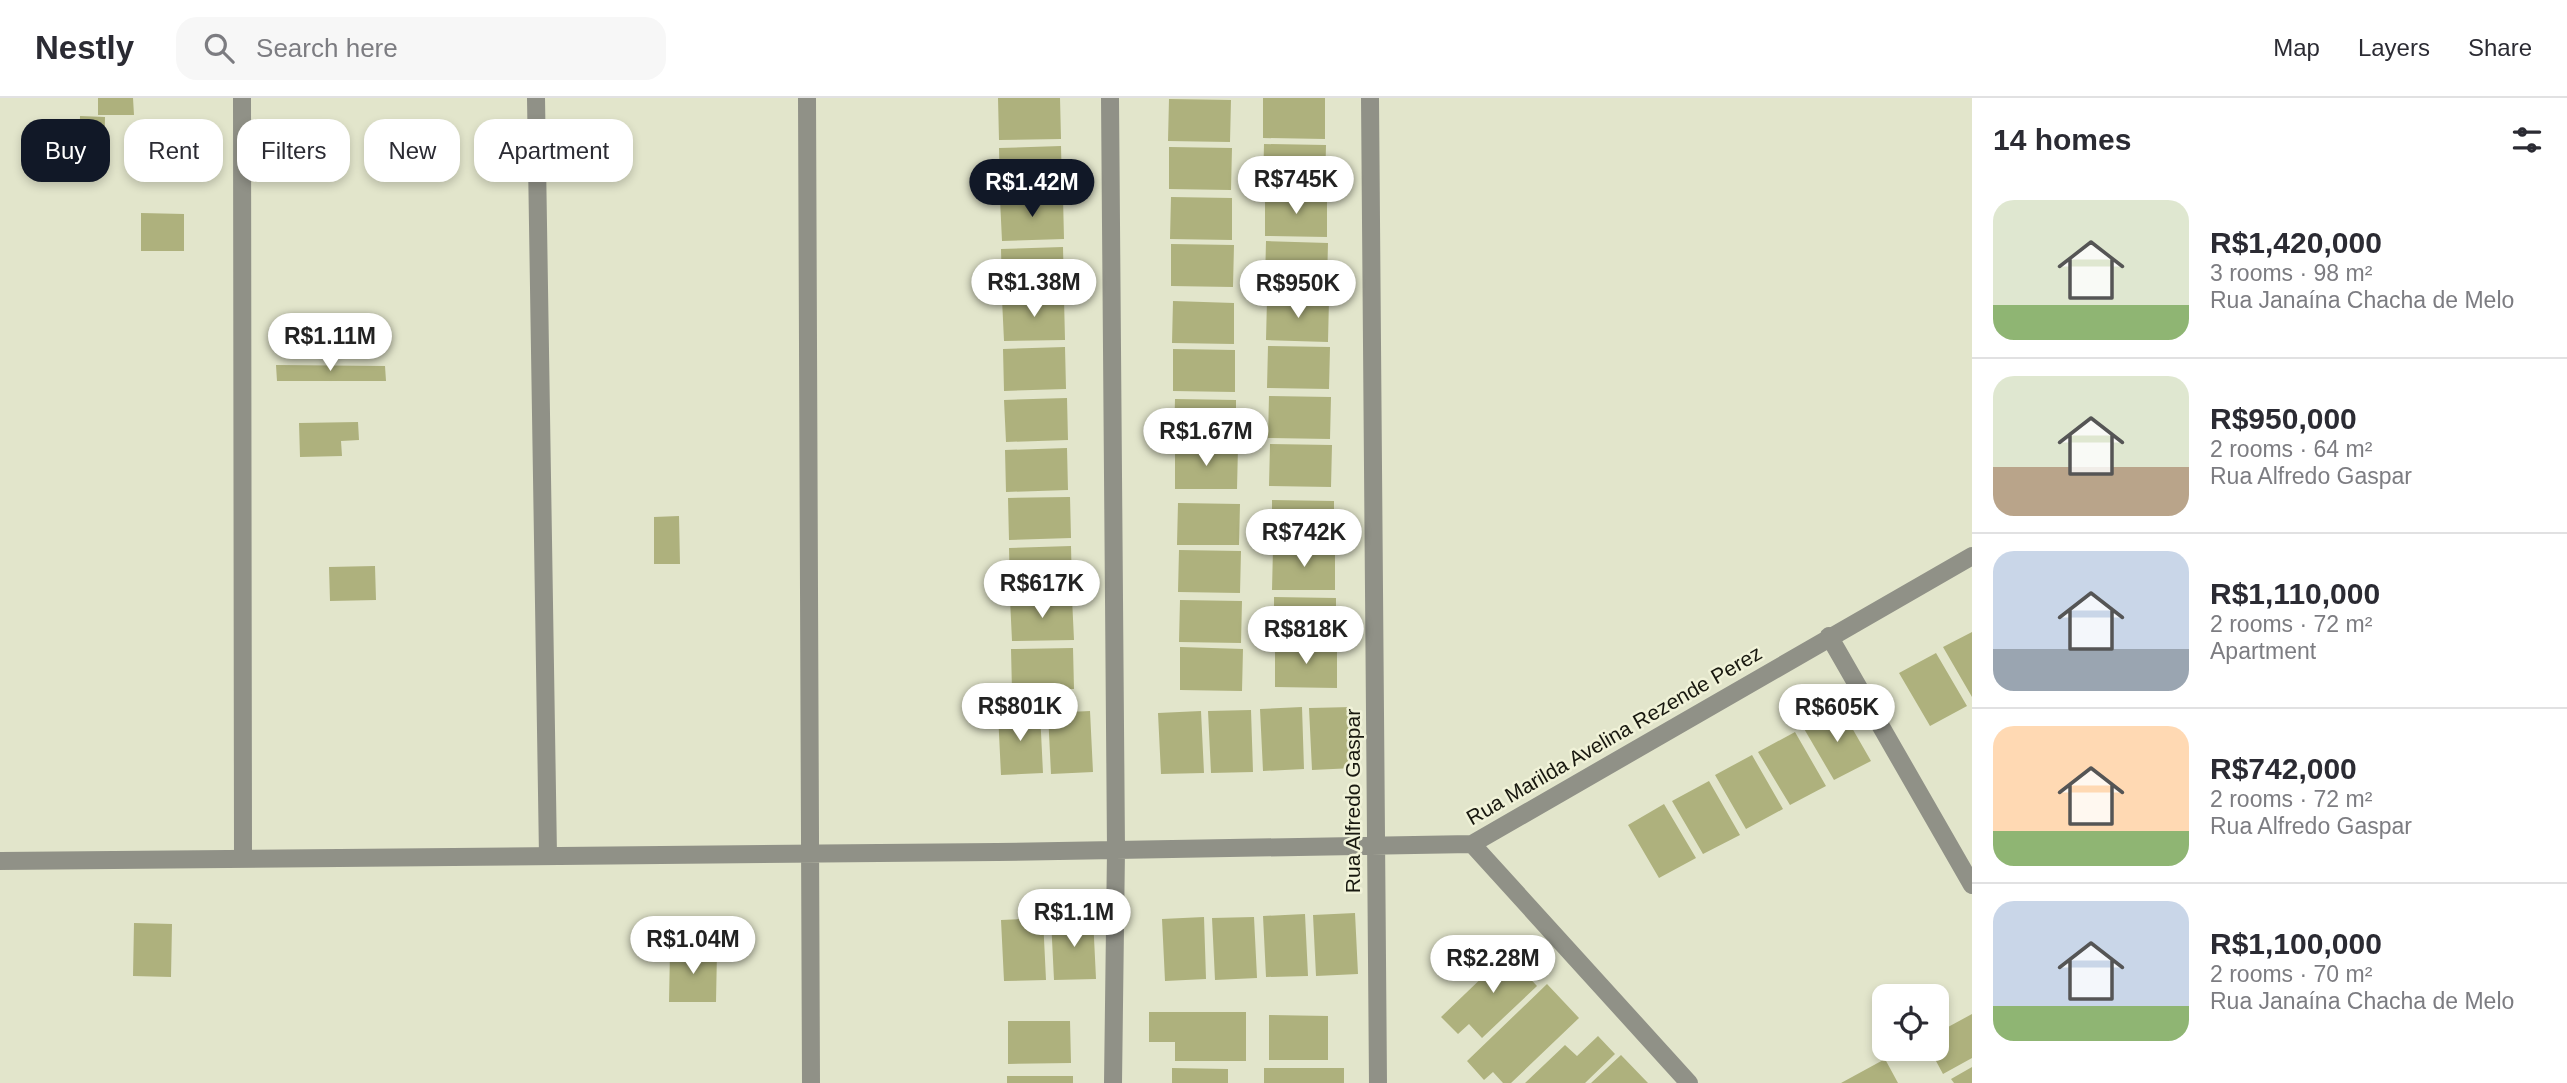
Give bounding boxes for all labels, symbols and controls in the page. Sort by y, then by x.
search box [176,17,666,80]
text: Nestly [35,29,134,66]
icon: search [200,29,238,67]
text: Search here [256,33,398,63]
text: Map [2273,34,2320,61]
text: Layers [2358,34,2430,61]
text: Share [2468,34,2532,61]
chip: Buy [21,119,110,182]
chip: Rent [124,119,223,182]
chip: Filters [237,119,350,182]
chip: New [364,119,460,182]
chip: Apartment [474,119,633,182]
icon: filters [2508,121,2546,159]
text: 14 homes [1993,123,2131,156]
pin: R$745K [1239,156,1353,216]
pin: R$1.42M [967,159,1097,219]
text: R$745K [1254,166,1338,192]
text: R$1.42M [985,169,1079,195]
text: R$1,420,000 [2210,226,2382,259]
icon: home [2049,228,2133,312]
pin: R$1.38M [969,260,1099,319]
pin: R$950K [1241,260,1355,320]
text: 3 rooms · 98 m² [2210,260,2372,286]
text: R$1.38M [987,269,1081,295]
text: R$950K [1256,270,1340,296]
text: Rua Janaína Chacha de Melo [2210,287,2514,313]
pin: R$1.11M [265,314,395,373]
text: R$1.11M [284,323,376,349]
text: R$950,000 [2210,402,2357,435]
icon: home [2049,404,2133,488]
pin: R$1.67M [1141,408,1271,468]
text: R$1.67M [1159,418,1253,444]
text: 2 rooms · 64 m² [2210,436,2372,462]
text: Rua Alfredo Gaspar [2210,463,2412,489]
pin: R$742K [1247,510,1361,569]
text: R$742K [1262,519,1346,545]
pin: R$617K [985,560,1099,620]
text: R$617K [1000,570,1084,596]
text: R$1,110,000 [2210,577,2380,610]
icon: home [2049,579,2133,663]
pin: R$818K [1249,606,1363,666]
text: 2 rooms · 72 m² [2210,611,2372,637]
text: R$818K [1264,616,1348,642]
text: Apartment [2210,638,2316,664]
street label: Rua Marilda Avelina Rezende Perez [1462,641,1766,829]
pin: R$801K [963,684,1077,743]
pin: R$605K [1780,684,1894,744]
text: R$801K [978,693,1062,719]
text: R$605K [1795,694,1879,720]
street label: Rua Alfredo Gaspar [1341,709,1364,893]
text: R$742,000 [2210,752,2357,785]
icon: home [2049,754,2133,838]
text: 2 rooms · 72 m² [2210,786,2372,812]
text: Rua Alfredo Gaspar [2210,813,2412,839]
pin: R$1.1M [1017,890,1131,949]
text: R$1.1M [1034,899,1114,925]
pin: R$1.04M [628,916,758,976]
text: R$1.04M [646,926,740,952]
text: R$1,100,000 [2210,927,2382,960]
icon: home [2049,929,2133,1013]
pin: R$2.28M [1428,936,1558,995]
text: R$2.28M [1446,945,1540,971]
text: 2 rooms · 70 m² [2210,961,2372,987]
map controls [1872,984,1949,1061]
button: locate [1872,984,1949,1061]
text: Rua Janaína Chacha de Melo [2210,988,2514,1014]

